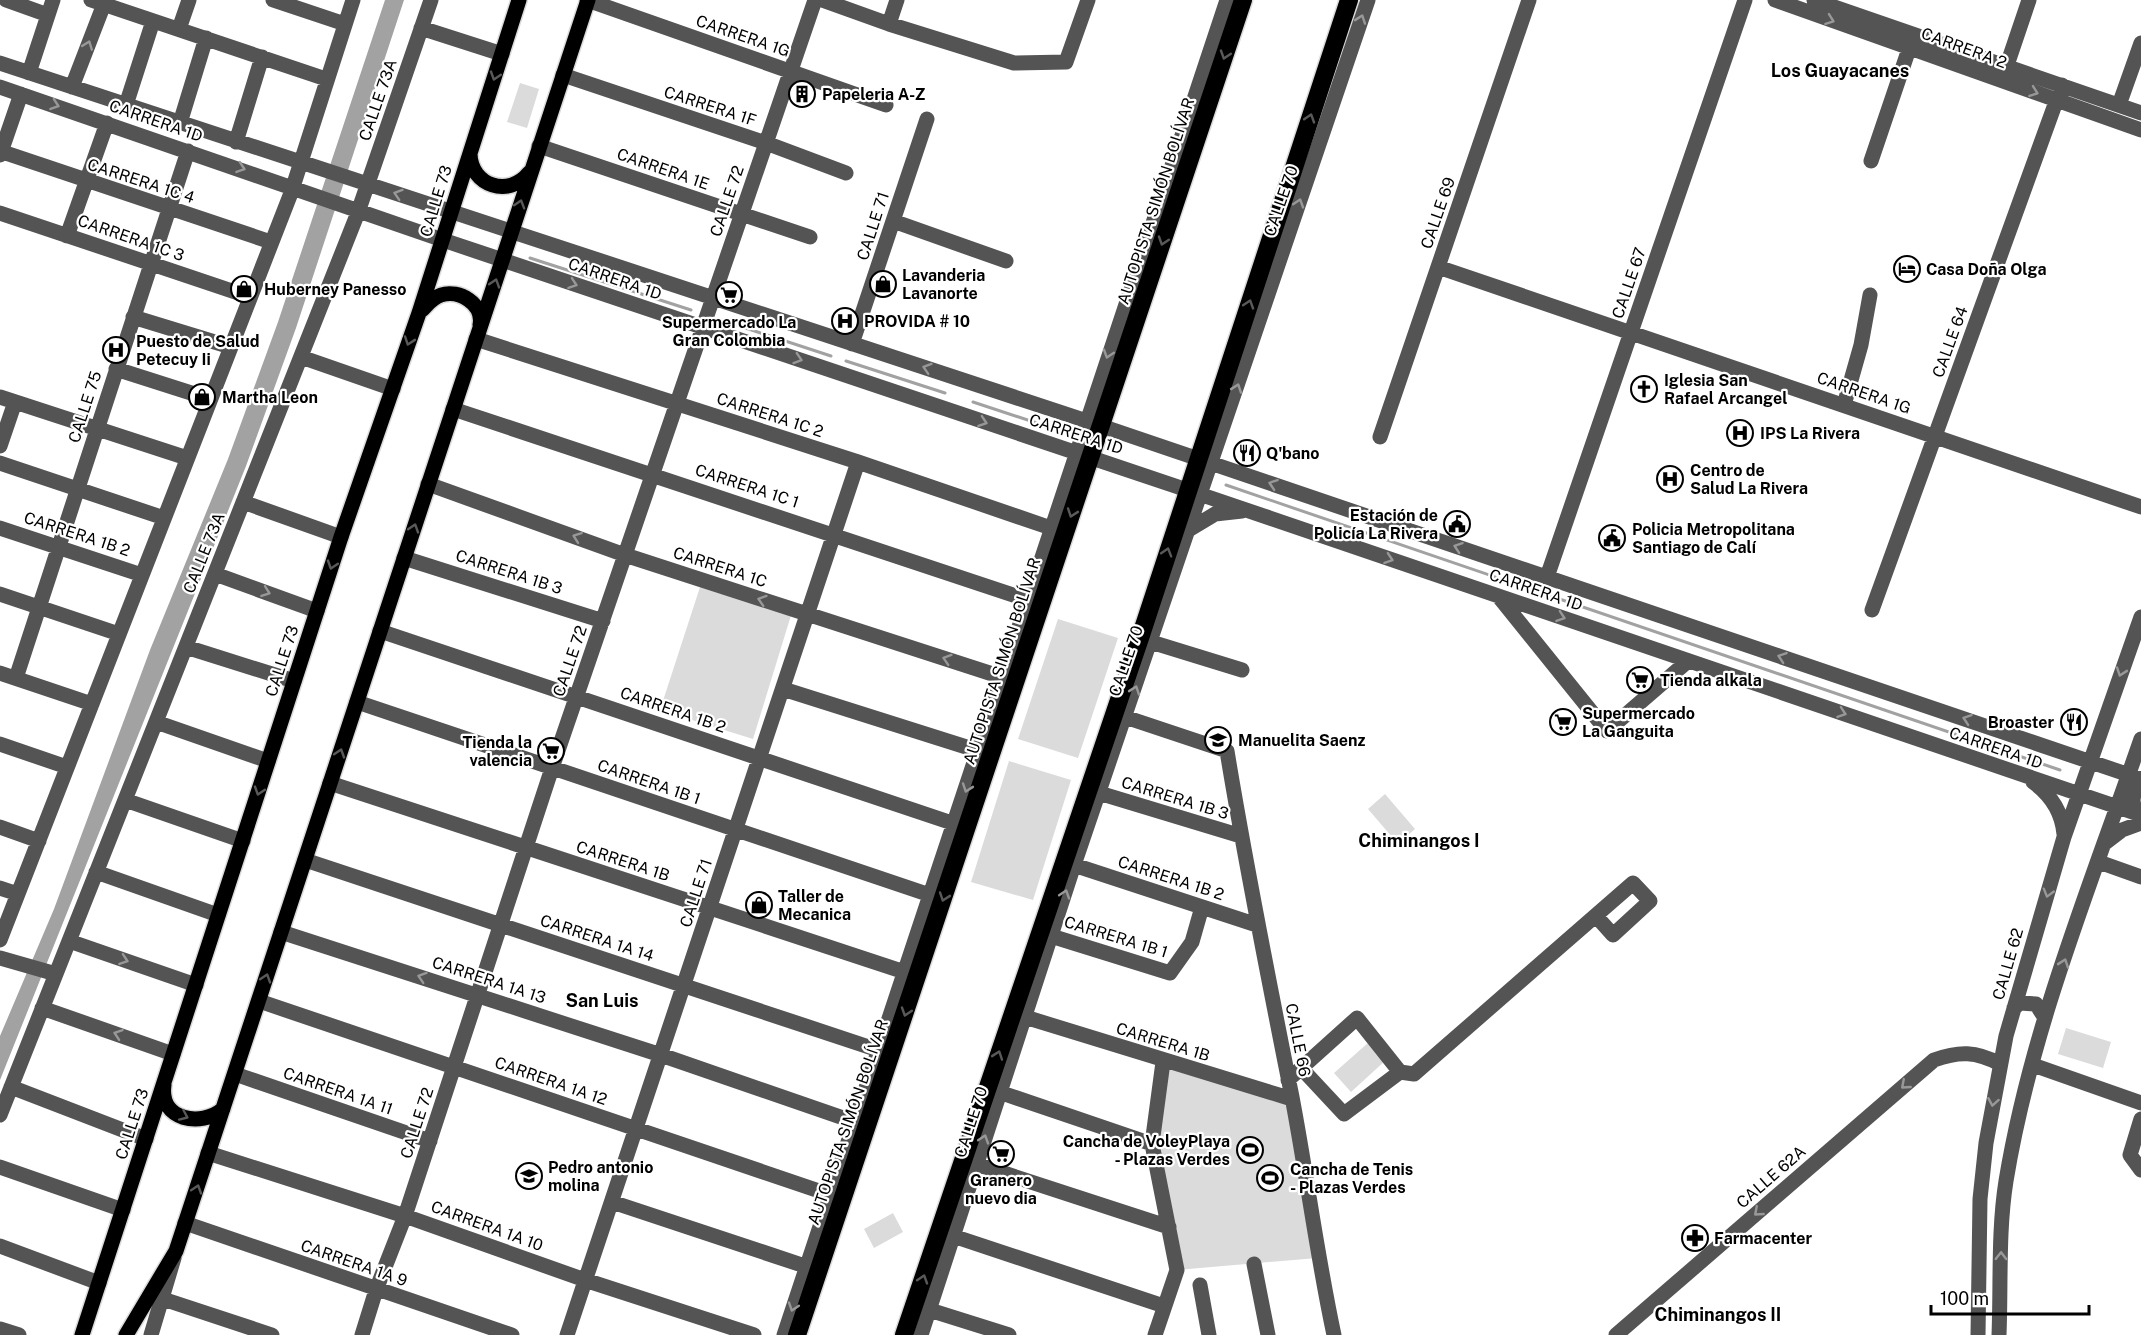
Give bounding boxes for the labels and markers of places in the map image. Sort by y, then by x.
building icon: Papeleria A-Z [787,79,817,109]
place label: Papeleria A-Z [822,85,926,104]
hotel icon: Casa Doña Olga [1892,254,1922,284]
place label: Casa Doña Olga [1926,260,2046,279]
place label: Lavanderia Lavanorte [902,266,985,303]
shop icon: Lavanderia Lavanorte [868,269,898,299]
shop icon: Huberney Panesso [229,274,259,304]
place label: Huberney Panesso [264,280,406,299]
supermarket icon: Supermercado La Gran Colombia [714,280,744,310]
hospital icon: PROVIDA # 10 [830,306,860,336]
place label: PROVIDA # 10 [864,312,970,331]
place label: Supermercado La Gran Colombia [662,313,796,350]
place label: Puesto de Salud Petecuy Ii [136,332,260,369]
hospital icon: Puesto de Salud Petecuy Ii [101,335,131,365]
place label: Iglesia San Rafael Arcangel [1664,371,1787,408]
church icon: Iglesia San Rafael Arcangel [1629,374,1659,404]
shop icon: Martha Leon [187,382,217,412]
place label: Martha Leon [222,388,318,407]
hospital icon: IPS La Rivera [1725,418,1755,448]
place label: IPS La Rivera [1760,424,1860,443]
restaurant icon: Q'bano [1232,438,1262,468]
place label: Q'bano [1266,444,1319,463]
place label: Centro de Salud La Rivera [1690,461,1808,498]
hospital icon: Centro de Salud La Rivera [1655,464,1685,494]
place label: Estación de Policía La Rivera [1314,506,1438,543]
public building icon: Estación de Policía La Rivera [1442,509,1472,539]
place label: Policia Metropolitana Santiago de Calí [1632,520,1795,557]
public building icon: Policia Metropolitana Santiago de Calí [1597,523,1627,553]
supermarket icon: Tienda alkala [1625,665,1655,695]
place label: Tienda alkala [1660,671,1762,690]
place label: Supermercado La Ganguita [1582,704,1695,741]
supermarket icon: Supermercado La Ganguita [1548,707,1578,737]
restaurant icon: Broaster [2059,707,2089,737]
place label: Broaster [1988,713,2054,732]
school or university icon: Manuelita Saenz [1203,725,1233,755]
place label: Manuelita Saenz [1238,731,1365,750]
place label: Tienda la valencia [463,733,532,770]
supermarket icon: Tienda la valencia [536,736,566,766]
place label: Taller de Mecanica [778,887,851,924]
shop icon: Taller de Mecanica [744,890,774,920]
place label: Cancha de VoleyPlaya - Plazas Verdes [1063,1132,1230,1169]
sports icon: Cancha de VoleyPlaya - Plazas Verdes [1235,1135,1265,1165]
supermarket icon: Granero nuevo dia [986,1139,1016,1169]
place label: Pedro antonio molina [548,1158,653,1195]
place label: Cancha de Tenis - Plazas Verdes [1290,1160,1413,1197]
school or university icon: Pedro antonio molina [514,1161,544,1191]
sports icon: Cancha de Tenis - Plazas Verdes [1255,1163,1285,1193]
place label: Granero nuevo dia [965,1171,1037,1208]
pharmacy icon: Farmacenter [1680,1223,1710,1253]
place label: Farmacenter [1714,1229,1812,1248]

